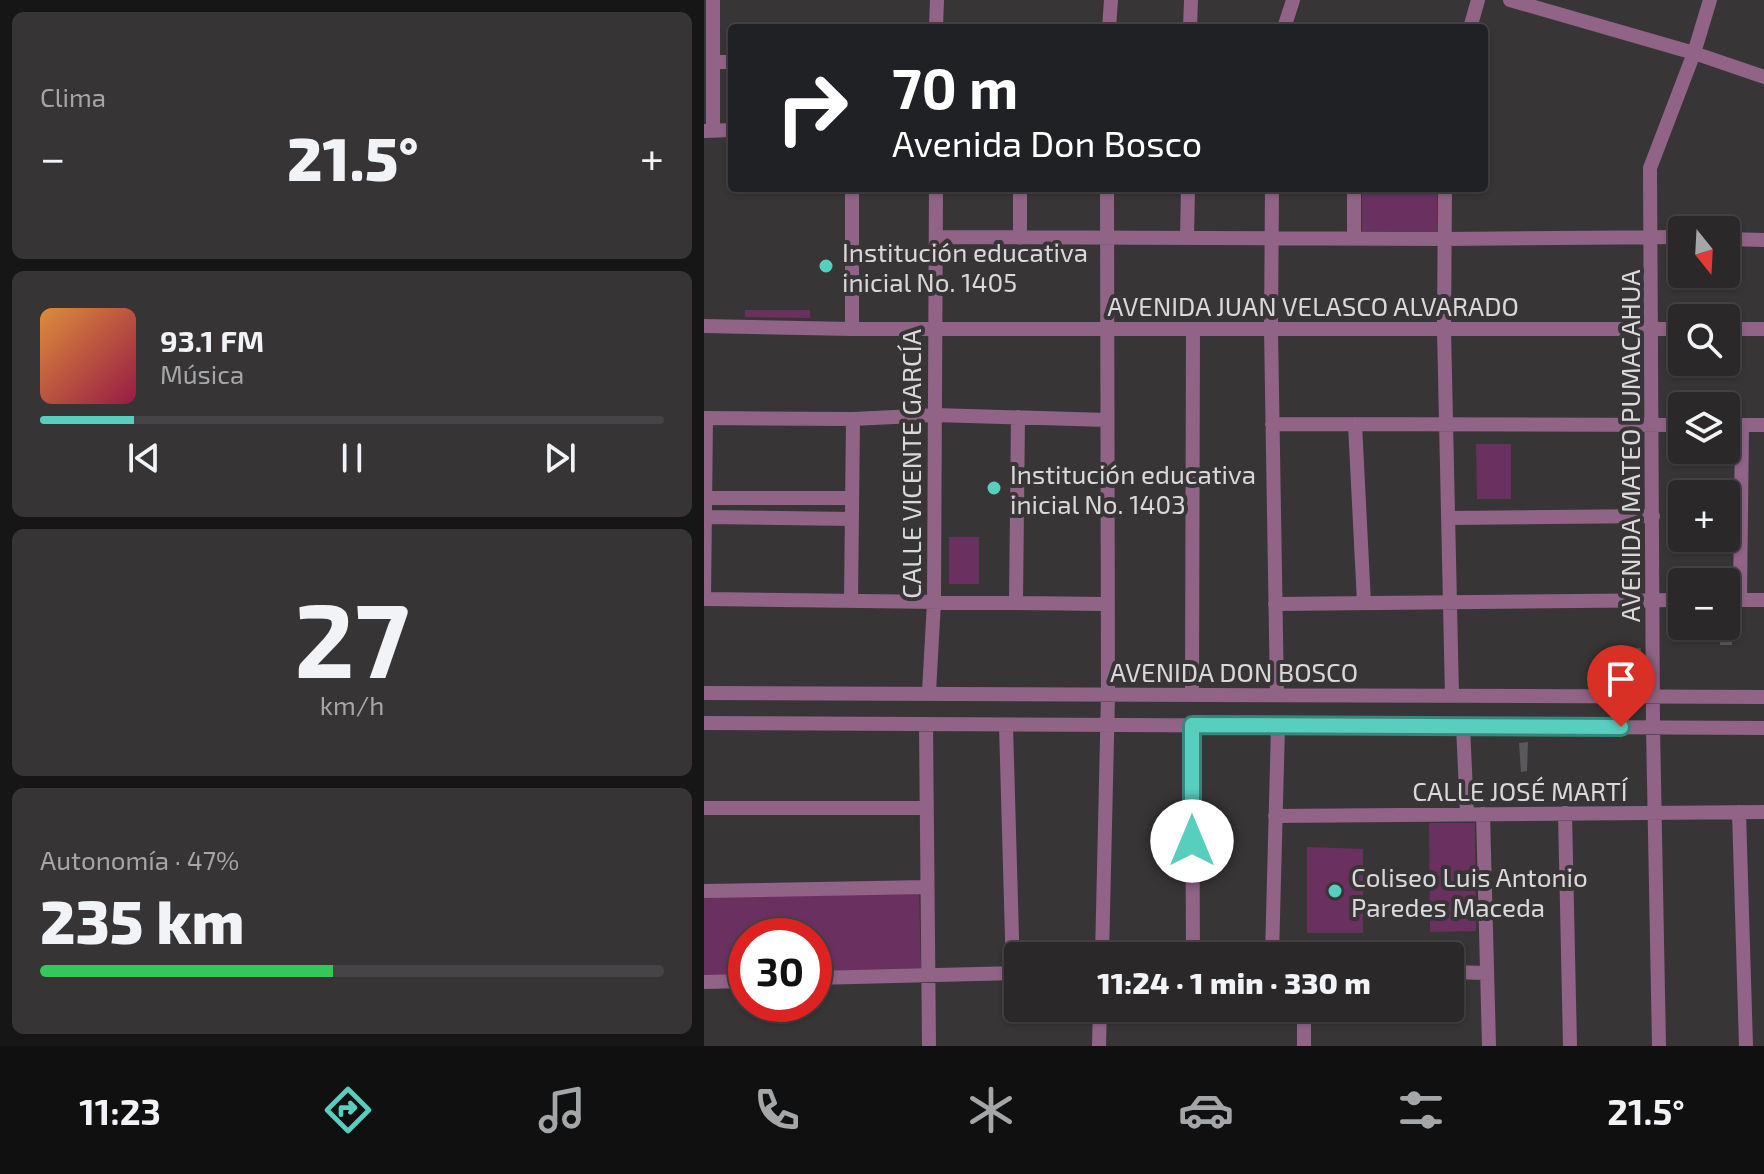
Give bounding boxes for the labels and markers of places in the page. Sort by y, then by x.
place label: Institución educativa inicial No. 1405 [842,236,1088,297]
marker: Institución educativa inicial No. 1405 [817,257,835,275]
place label: Institución educativa inicial No. 1403 [1010,458,1256,519]
marker: Institución educativa inicial No. 1403 [985,479,1003,497]
pin [1587,645,1655,727]
place label: Coliseo Luis Antonio Paredes Maceda [1351,861,1588,922]
marker: Coliseo Luis Antonio Paredes Maceda [1326,882,1344,900]

